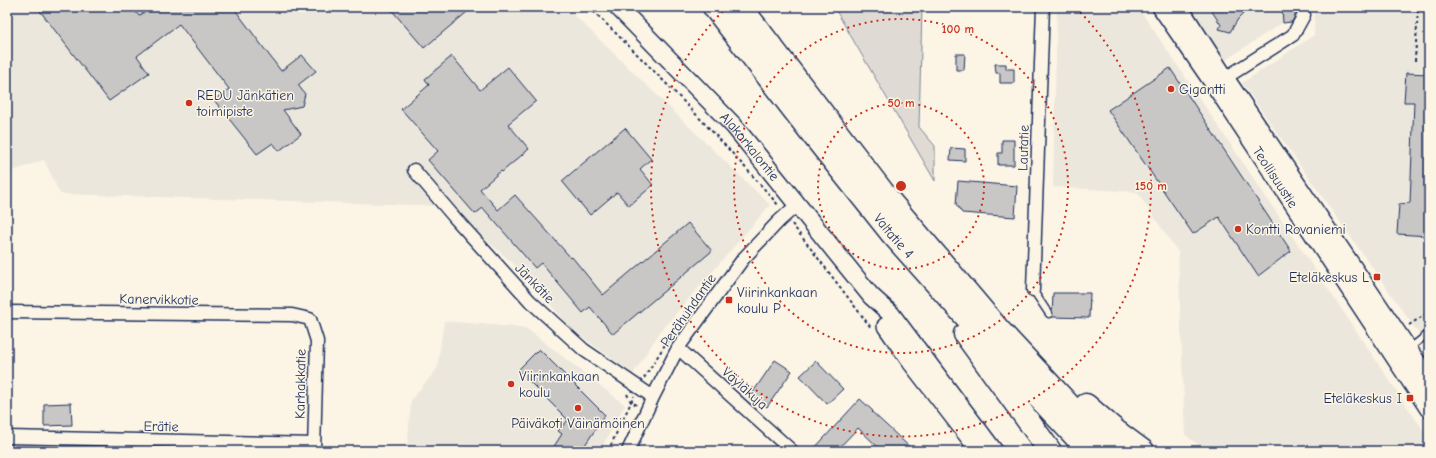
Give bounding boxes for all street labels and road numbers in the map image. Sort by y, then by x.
street label: Alakorkalontie [716,109,783,184]
street label: Lautatie [1014,125,1033,171]
street label: Teollisuustie [1249,143,1302,211]
street label: Valtatie 4 [870,210,918,262]
street label: Jänkätie [511,260,558,307]
street label: Perähuhdantie [657,270,720,350]
street label: Kanervikkotie [119,290,199,309]
street label: Karhakkatie [291,349,310,419]
street label: Väyläkuja [718,363,771,413]
street label: Erätie [143,418,179,435]

